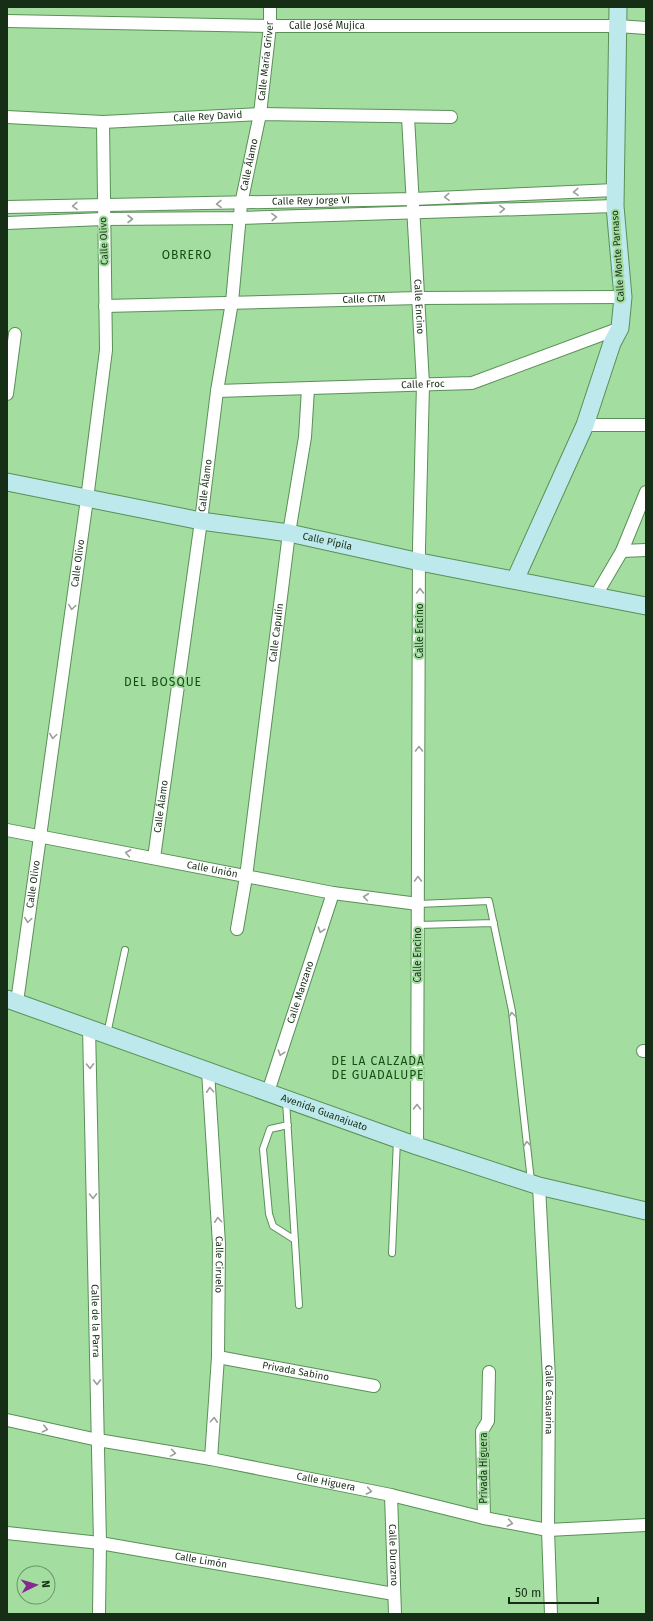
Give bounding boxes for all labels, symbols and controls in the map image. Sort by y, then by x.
street label: Calle José Mujica [289,20,365,32]
street label: Calle María Griver [256,21,276,102]
street label: Calle Rey David [173,109,243,124]
street label: Calle Álamo [238,137,261,192]
one-way arrow [573,187,579,196]
one-way arrow [443,193,450,202]
street label: Calle Rey Jorge VI [272,194,350,208]
one-way arrow [216,200,222,208]
one-way arrow [72,202,78,210]
one-way arrow [499,205,505,213]
street label: Calle Monte Parnaso [609,210,627,302]
one-way arrow [271,212,277,221]
one-way arrow [127,215,133,223]
street label: Calle Olivo [97,217,111,265]
district label: OBRERO [162,248,212,262]
street label: Calle Encino [411,279,426,335]
street label: Calle CTM [342,293,386,306]
street label: Calle Froc [401,378,445,391]
street label: Calle Álamo [196,458,215,513]
street label: Calle Pípila [301,530,353,553]
street label: Calle Olivo [69,538,87,588]
one-way arrow [416,588,424,594]
street label: Calle Capulín [267,603,286,663]
street label: Calle Encino [414,603,426,659]
one-way arrow [67,604,76,610]
district label: DEL BOSQUE [124,675,202,689]
one-way arrow [49,733,58,739]
one-way arrow [415,746,423,752]
street label: Calle Álamo [152,779,171,834]
one-way arrow [125,849,131,858]
street label: Calle Olivo [24,859,43,909]
street label: Calle Unión [186,859,239,880]
one-way arrow [414,876,423,882]
one-way arrow [363,893,369,902]
one-way arrow [24,917,33,923]
one-way arrow [317,926,326,933]
street label: Calle Encino [412,927,424,983]
street label: Calle Manzano [285,959,316,1025]
one-way arrow [508,1012,517,1018]
one-way arrow [277,1050,285,1057]
district label: DE LA CALZADA DE GUADALUPE [331,1054,425,1082]
one-way arrow [86,1063,94,1069]
one-way arrow [205,1087,214,1093]
street label: Avenida Guanajuato [279,1092,369,1134]
one-way arrow [413,1104,421,1110]
one-way arrow [522,1141,531,1147]
one-way arrow [89,1193,97,1199]
one-way arrow [213,1217,222,1223]
street label: Calle Ciruelo [213,1236,225,1293]
street label: Calle de la Parra [88,1284,102,1358]
street label: Privada Sabino [261,1359,330,1384]
street label: Calle Casuarina [542,1365,555,1435]
one-way arrow [93,1379,101,1385]
one-way arrow [209,1417,218,1423]
one-way arrow [42,1424,48,1432]
street label: Privada Higuera [478,1432,490,1504]
one-way arrow [170,1448,176,1456]
street label: Calle Higuera [295,1470,356,1494]
one-way arrow [366,1486,372,1494]
one-way arrow [506,1518,513,1526]
street label: Calle Durazno [386,1524,400,1586]
street label: Calle Limón [174,1550,228,1571]
north arrow [16,1565,56,1605]
scale bar [509,1579,598,1605]
text: N [39,1580,52,1588]
text: 50 m [515,1586,541,1600]

